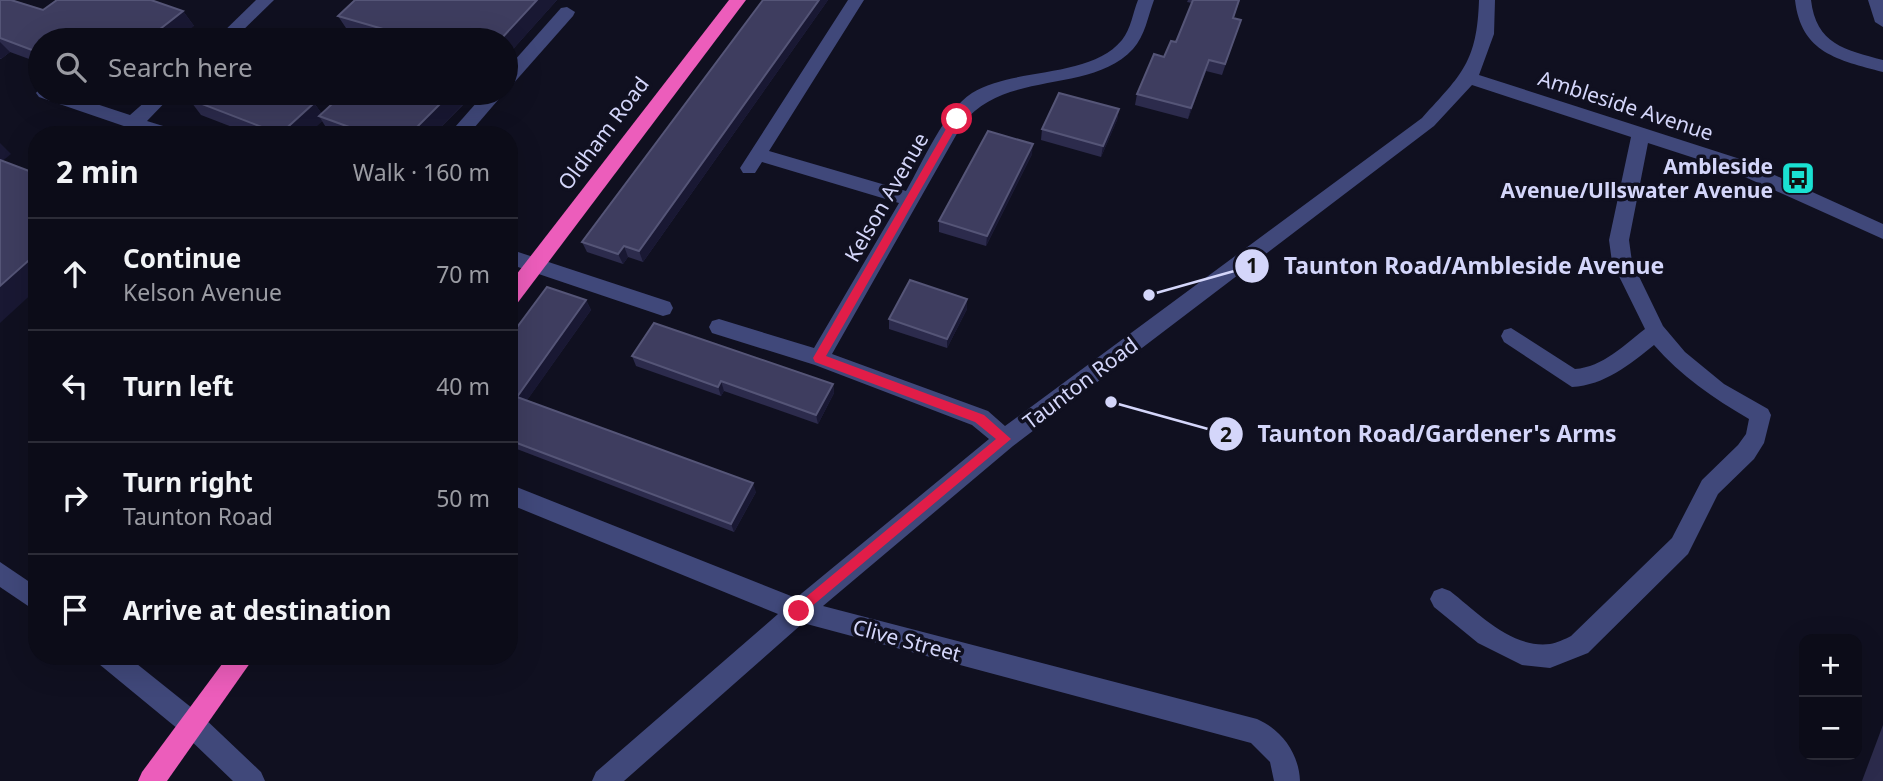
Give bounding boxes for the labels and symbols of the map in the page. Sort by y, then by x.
street label: Ambleside Avenue [1535,63,1717,147]
street label: Oldham Road [551,71,655,195]
route start [941,103,972,134]
street label: Kelson Avenue [838,127,934,267]
place label: Ambleside Avenue/Ullswater Avenue [1501,152,1773,204]
bus stop icon: Ambleside Avenue/Ullswater Avenue [1779,159,1817,197]
callout: Taunton Road/Ambleside Avenue [1235,244,1678,288]
text: Taunton Road/Ambleside Avenue [1284,249,1664,281]
text: 1 [1246,251,1258,279]
street label: Taunton Road [1017,331,1143,435]
callout: Taunton Road/Gardener's Arms [1208,412,1630,456]
text: Taunton Road/Gardener's Arms [1257,417,1617,449]
text: 2 [1220,420,1232,448]
route end [783,595,814,626]
street label: Clive Street [850,612,964,668]

